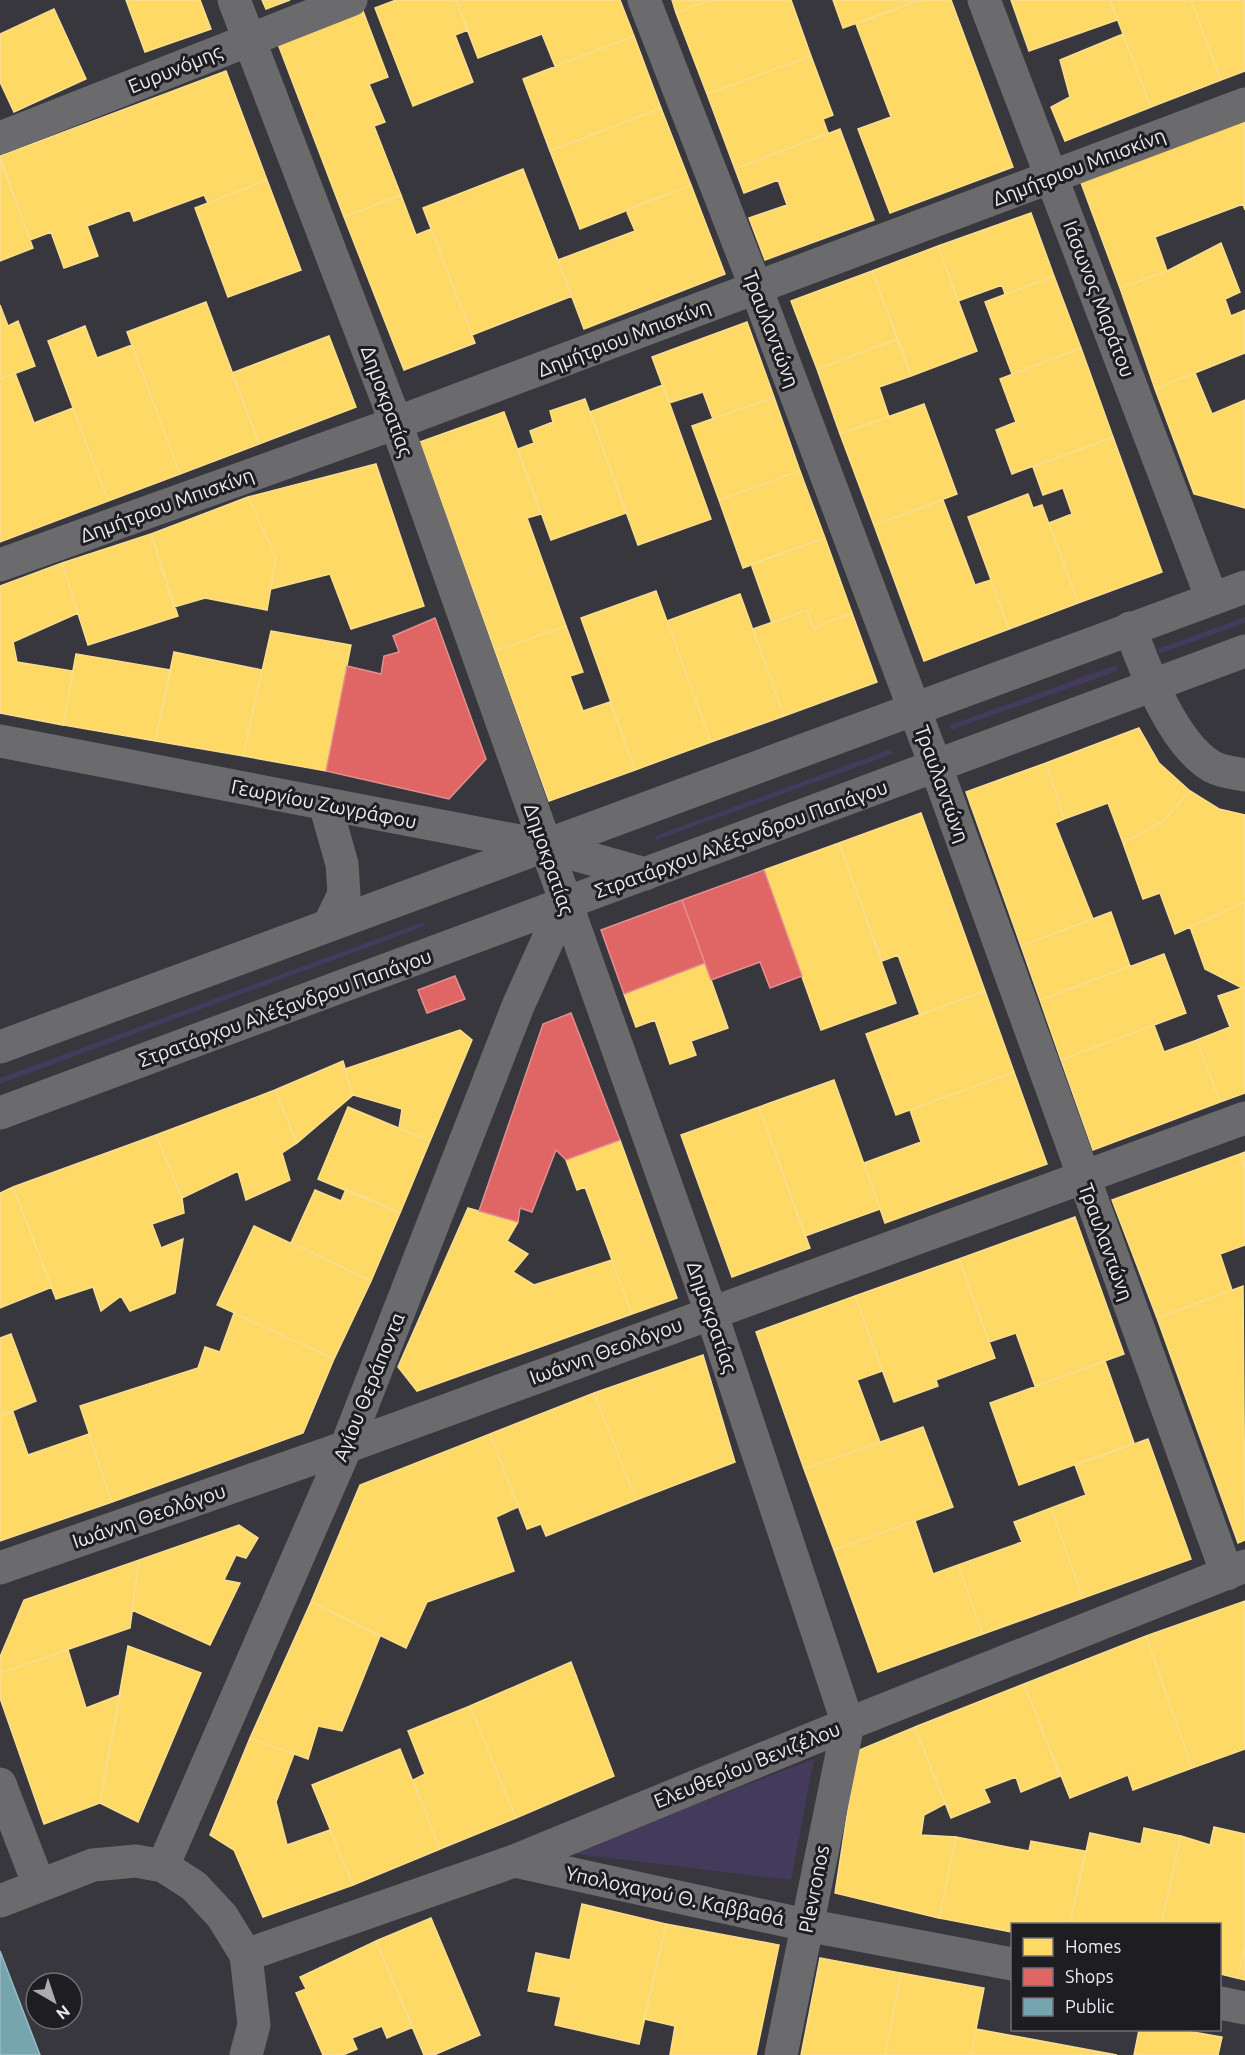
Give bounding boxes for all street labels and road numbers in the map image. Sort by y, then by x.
street label: Ευρυνόμης [125,39,225,98]
street label: Δημήτριου Μπισκίνη [989,123,1168,210]
street label: Ιάσωνος Μαράτου [1059,217,1140,380]
street label: Τραυλαντώνη [739,267,804,390]
street label: Δημήτριου Μπισκίνη [534,294,713,381]
street label: Δημοκρατίας [357,342,418,459]
street label: Δημήτριου Μπισκίνη [77,462,257,547]
street label: Τραυλαντώνη [911,722,974,846]
street label: Γεωργίου Ζωγράφου [229,774,419,833]
street label: Στρατάρχου Αλέξανδρου Παπάγου [591,775,891,903]
street label: Δημοκρατίας [520,800,579,918]
street label: Στρατάρχου Αλέξανδρου Παπάγου [135,944,435,1072]
street label: Τραυλαντώνη [1075,1180,1138,1304]
street label: Δημοκρατίας [683,1258,742,1376]
street label: Αγίου Θεράποντα [328,1309,409,1465]
street label: Ιωάννη Θεολόγου [526,1312,685,1389]
street label: Ιωάννη Θεολόγου [69,1478,229,1553]
street label: Ελευθερίου Βενιζέλου [650,1717,843,1812]
street label: Plevronos [794,1843,833,1935]
street label: Υπολοχαγού Θ. Καββαθά [564,1861,787,1930]

